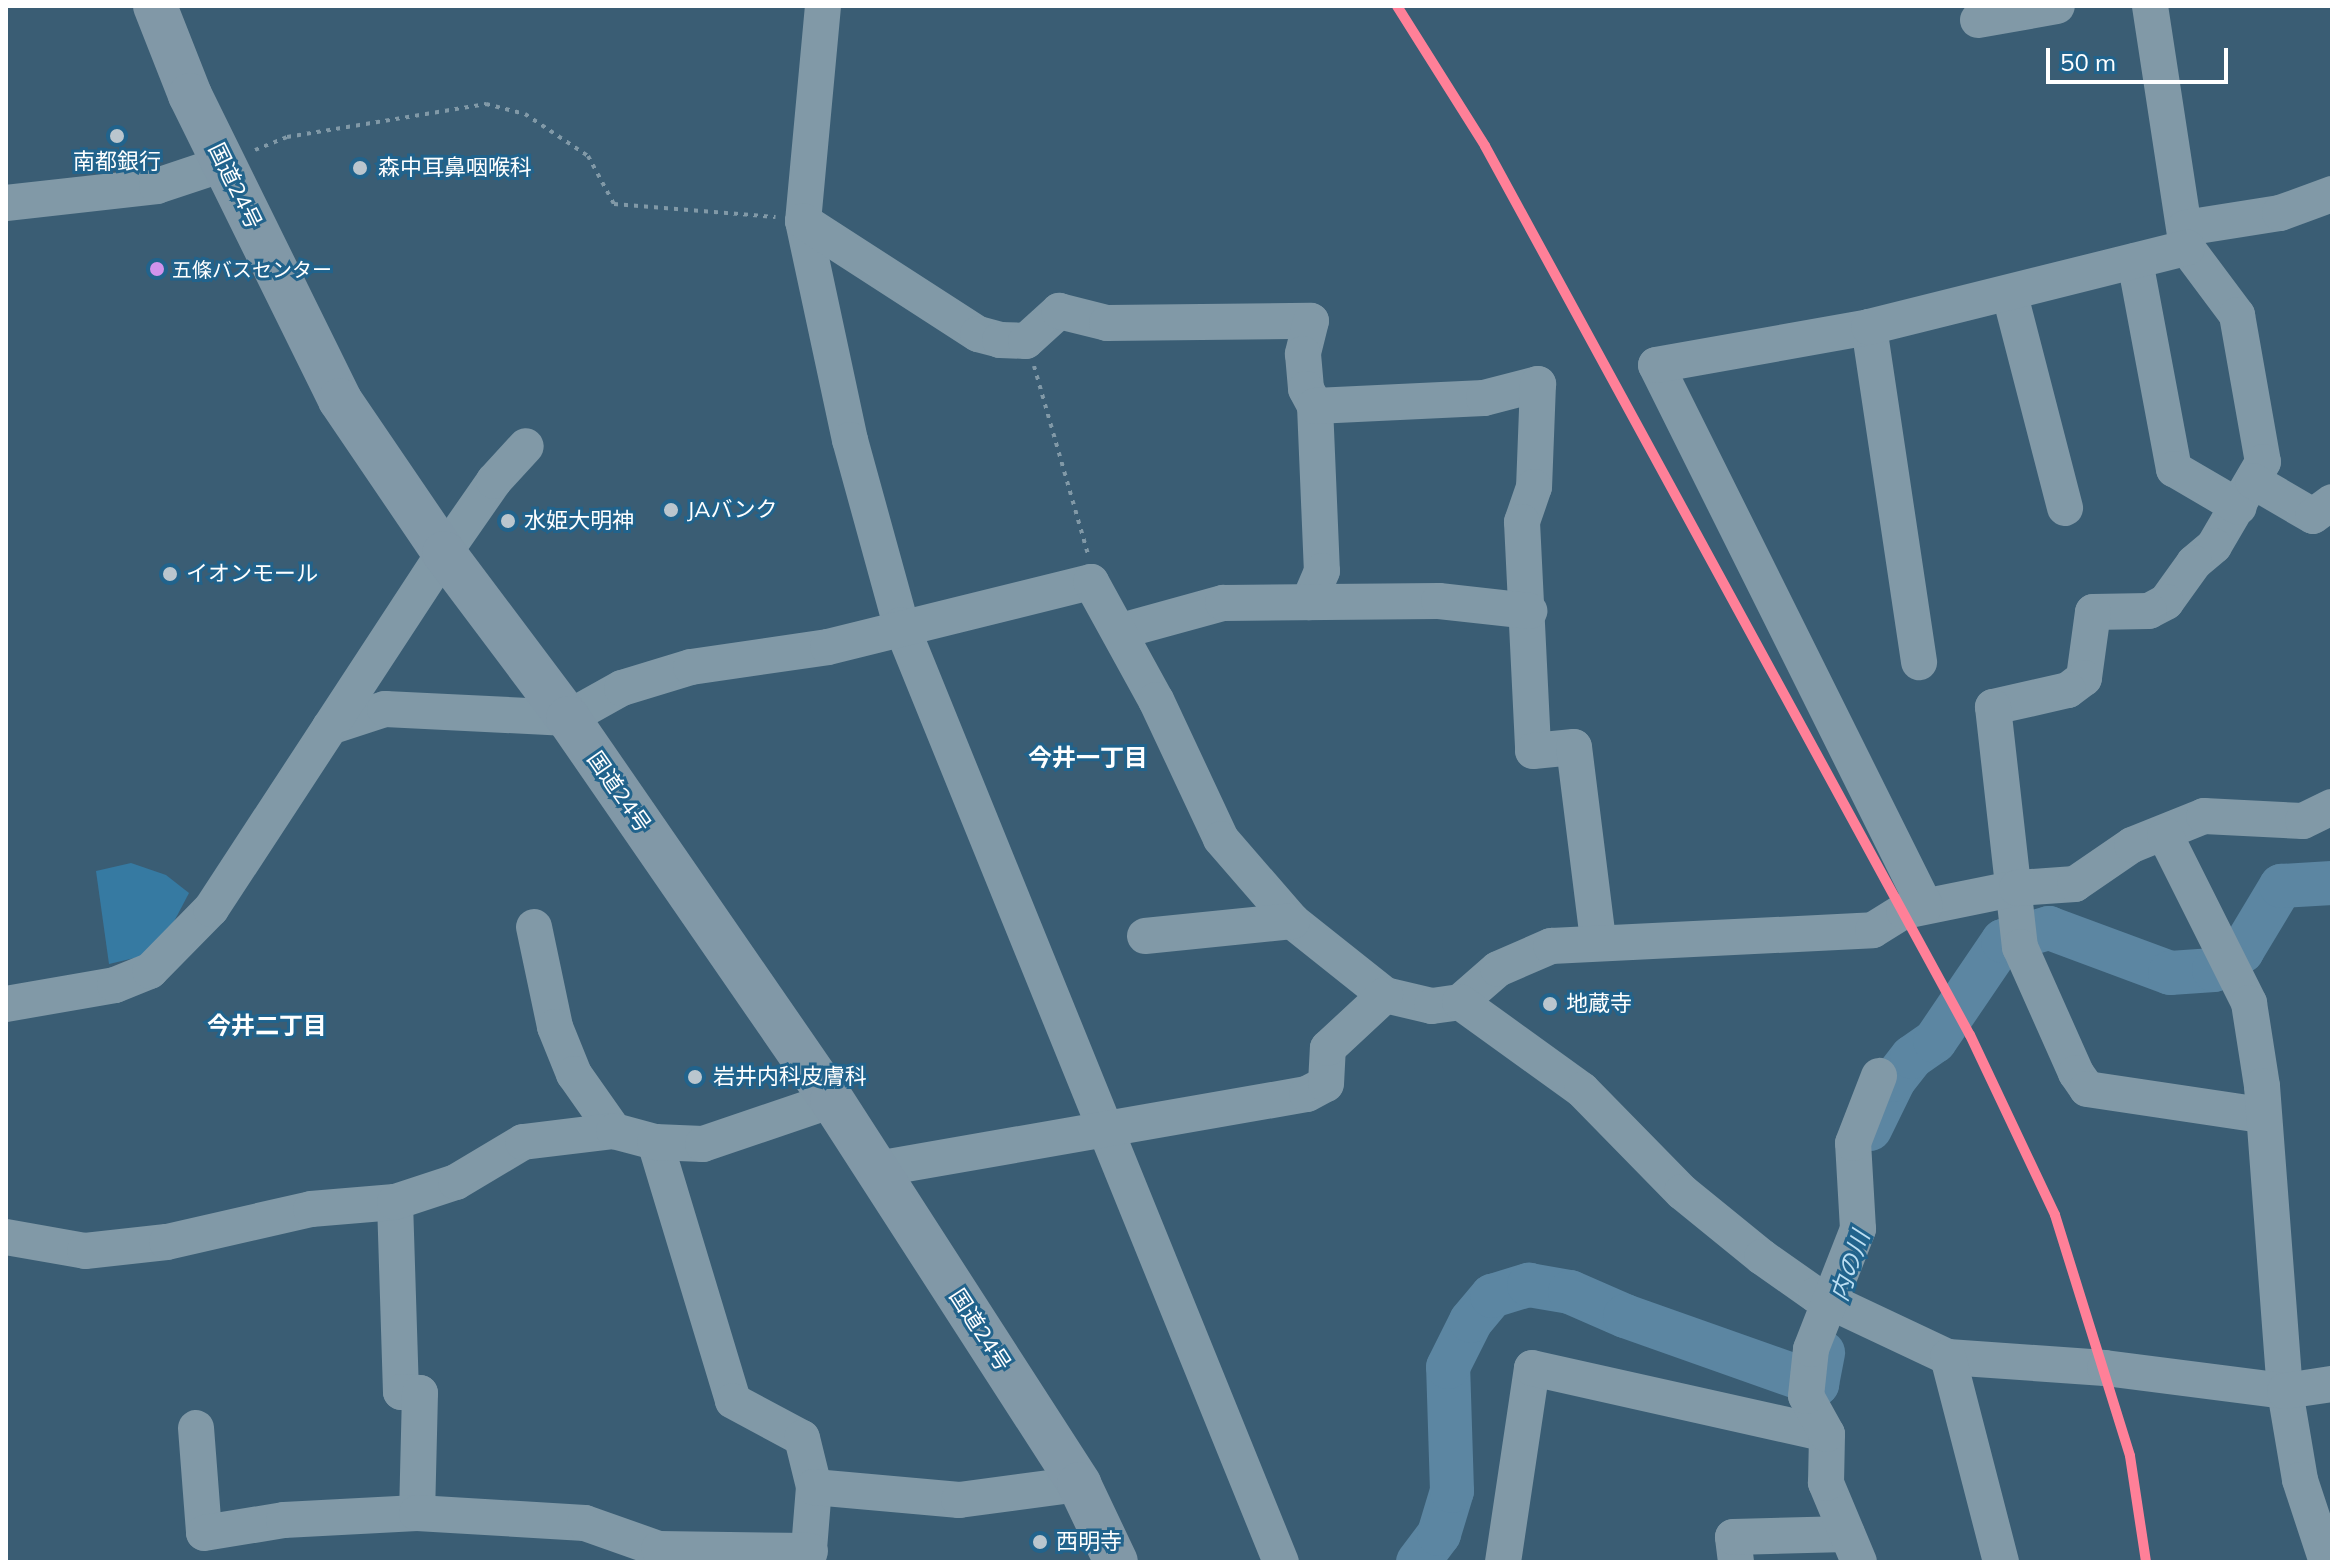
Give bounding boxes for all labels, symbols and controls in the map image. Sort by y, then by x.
scale bar [2050,32,2232,82]
text: 50 m [2060,47,2116,77]
marker: 南都銀行 [108,127,126,145]
street label: 国道24号 [203,139,267,233]
place label: 南都銀行 [73,149,161,175]
place label: 森中耳鼻咽喉科 [378,155,532,181]
marker: 森中耳鼻咽喉科 [349,157,371,179]
place label: 五條バスセンター [172,257,332,281]
marker: 五條バスセンター [149,261,165,277]
place label: JAバンク [687,497,776,523]
marker: JAバンク [662,501,680,519]
place label: 水姫大明神 [524,508,634,534]
marker: 水姫大明神 [499,512,517,530]
place label: イオンモール [186,561,318,587]
marker: イオンモール [161,565,179,583]
district label: 今井一丁目 [1028,744,1148,772]
street label: 国道24号 [582,747,656,837]
place label: 地蔵寺 [1566,991,1632,1017]
marker: 地蔵寺 [1541,995,1559,1013]
district label: 今井二丁目 [207,1012,327,1040]
place label: 岩井内科皮膚科 [713,1064,867,1090]
marker: 岩井内科皮膚科 [684,1066,706,1088]
water label: 内の川 [1825,1227,1875,1305]
street label: 国道24号 [944,1284,1016,1376]
place label: 西明寺 [1056,1529,1122,1555]
marker: 西明寺 [1031,1533,1049,1551]

